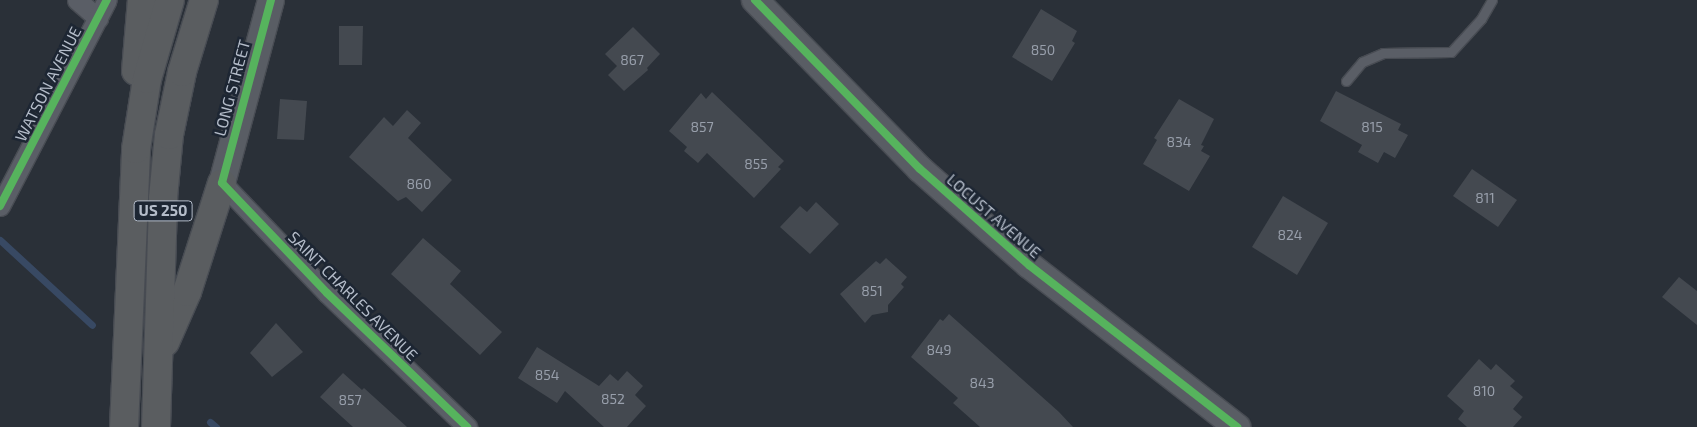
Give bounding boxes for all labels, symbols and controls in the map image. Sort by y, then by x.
street label: WATSON AVENUE [11,23,85,145]
street label: LONG STREET [210,38,254,138]
house number: 850 [1031,42,1055,58]
house number: 867 [620,52,644,68]
house number: 857 [690,119,714,135]
house number: 815 [1361,119,1383,135]
house number: 834 [1167,134,1191,150]
house number: 855 [744,156,768,172]
street label: LOCUST AVENUE [943,170,1045,262]
house number: 860 [407,176,431,192]
house number: 811 [1475,190,1495,206]
road number: US 250 [133,198,193,224]
street label: SAINT CHARLES AVENUE [284,227,422,365]
house number: 824 [1278,227,1302,243]
house number: 851 [861,283,883,299]
house number: 849 [926,342,952,358]
house number: 854 [535,367,559,383]
house number: 843 [970,375,994,391]
house number: 810 [1473,383,1495,399]
house number: 852 [601,391,625,407]
house number: 857 [338,392,362,408]

